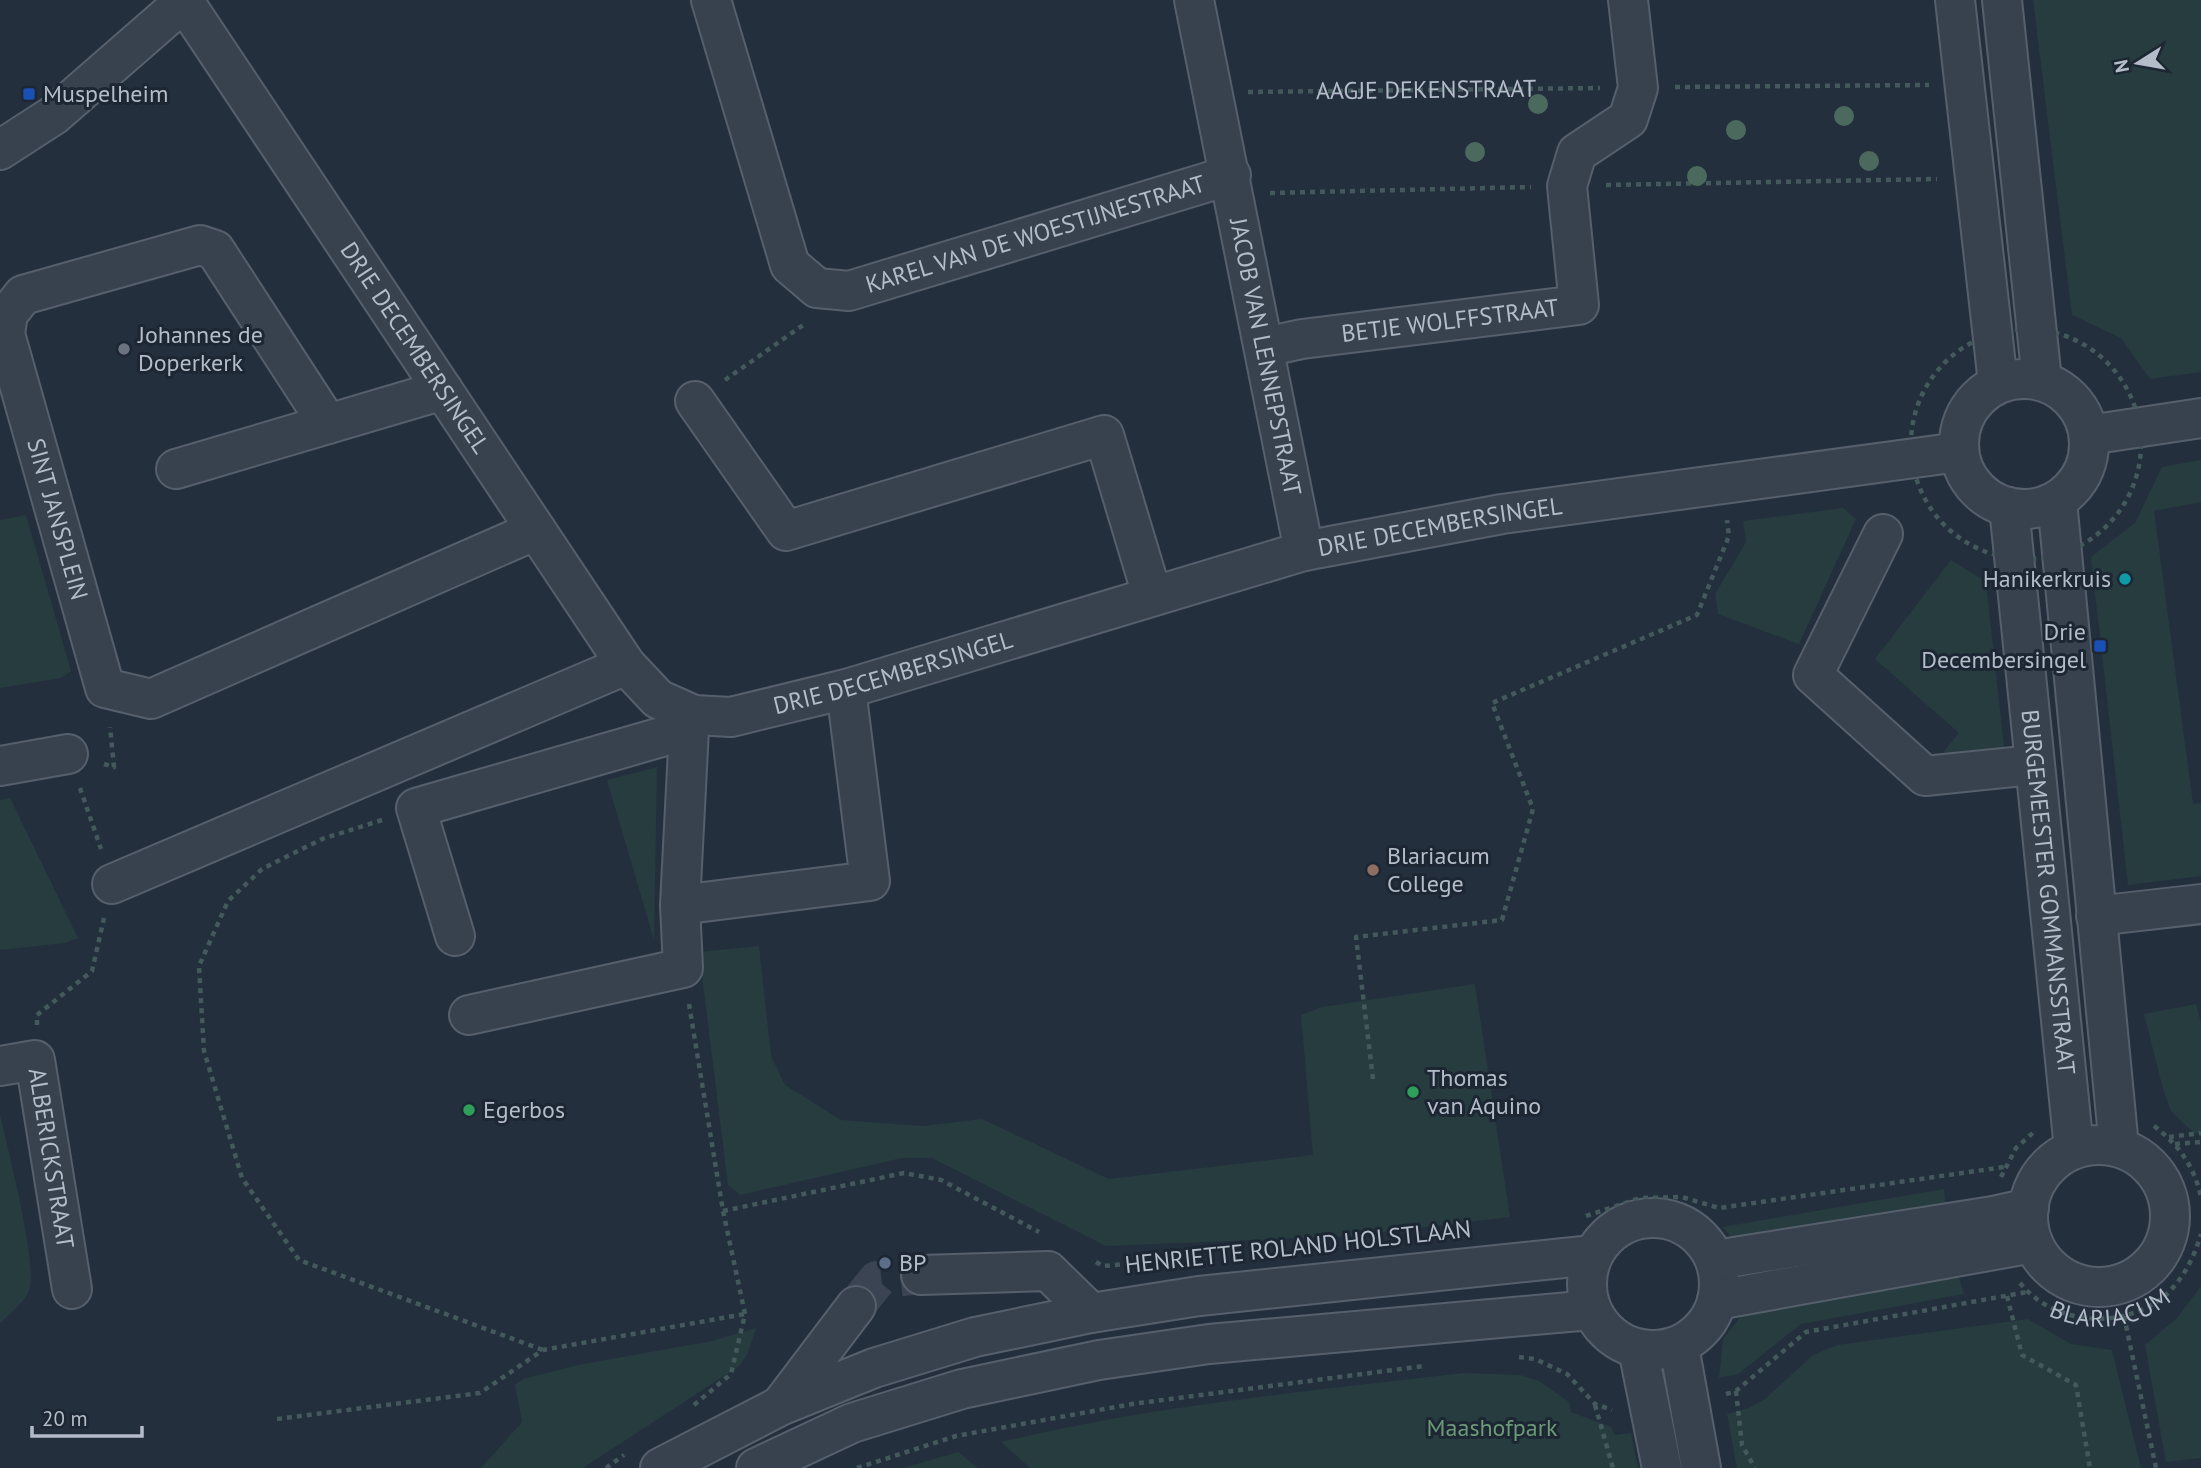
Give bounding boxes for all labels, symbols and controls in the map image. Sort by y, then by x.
north arrow [2103,28,2173,98]
text: N [2108,58,2134,75]
street label: AAGJE DEKENSTRAAT [1316,73,1536,106]
place label: Muspelheim [43,78,168,109]
marker: Muspelheim [21,86,37,102]
street label: KAREL VAN DE WOESTIJNESTRAAT [862,168,1209,300]
street label: JACOB VAN LENNEPSTRAAT [1223,214,1309,498]
street label: DRIE DECEMBERSINGEL [334,236,497,459]
street label: BETJE WOLFFSTRAAT [1340,292,1560,349]
place label: Johannes de Doperkerk [137,319,263,378]
marker: Johannes de Doperkerk [116,341,132,357]
street label: SINT JANSPLEIN [20,435,95,603]
street label: DRIE DECEMBERSINGEL [1315,490,1564,563]
place label: Hanikerkruis [1983,563,2111,594]
marker: Hanikerkruis [2117,571,2133,587]
place label: Drie Decembersingel [1921,616,2086,675]
street label: DRIE DECEMBERSINGEL [770,624,1016,721]
marker: Drie Decembersingel [2092,638,2108,654]
street label: BURGEMEESTER GOMMANSSTRAAT [2015,708,2082,1076]
place label: Blariacum College [1387,840,1490,899]
marker: Blariacum College [1365,862,1381,878]
place label: Thomas van Aquino [1427,1062,1541,1121]
street label: ALBERICKSTRAAT [22,1066,81,1251]
marker: Thomas van Aquino [1405,1084,1421,1100]
place label: Egerbos [483,1094,565,1125]
marker: Egerbos [461,1102,477,1118]
street label: HENRIETTE ROLAND HOLSTLAAN [1123,1213,1473,1280]
place label: BP [899,1247,926,1278]
marker: BP [877,1255,893,1271]
street label: BLARIACUM [2045,1281,2176,1334]
scale bar [32,1394,142,1438]
text: 20 m [42,1405,88,1432]
park label: Maashofpark [1427,1412,1558,1443]

